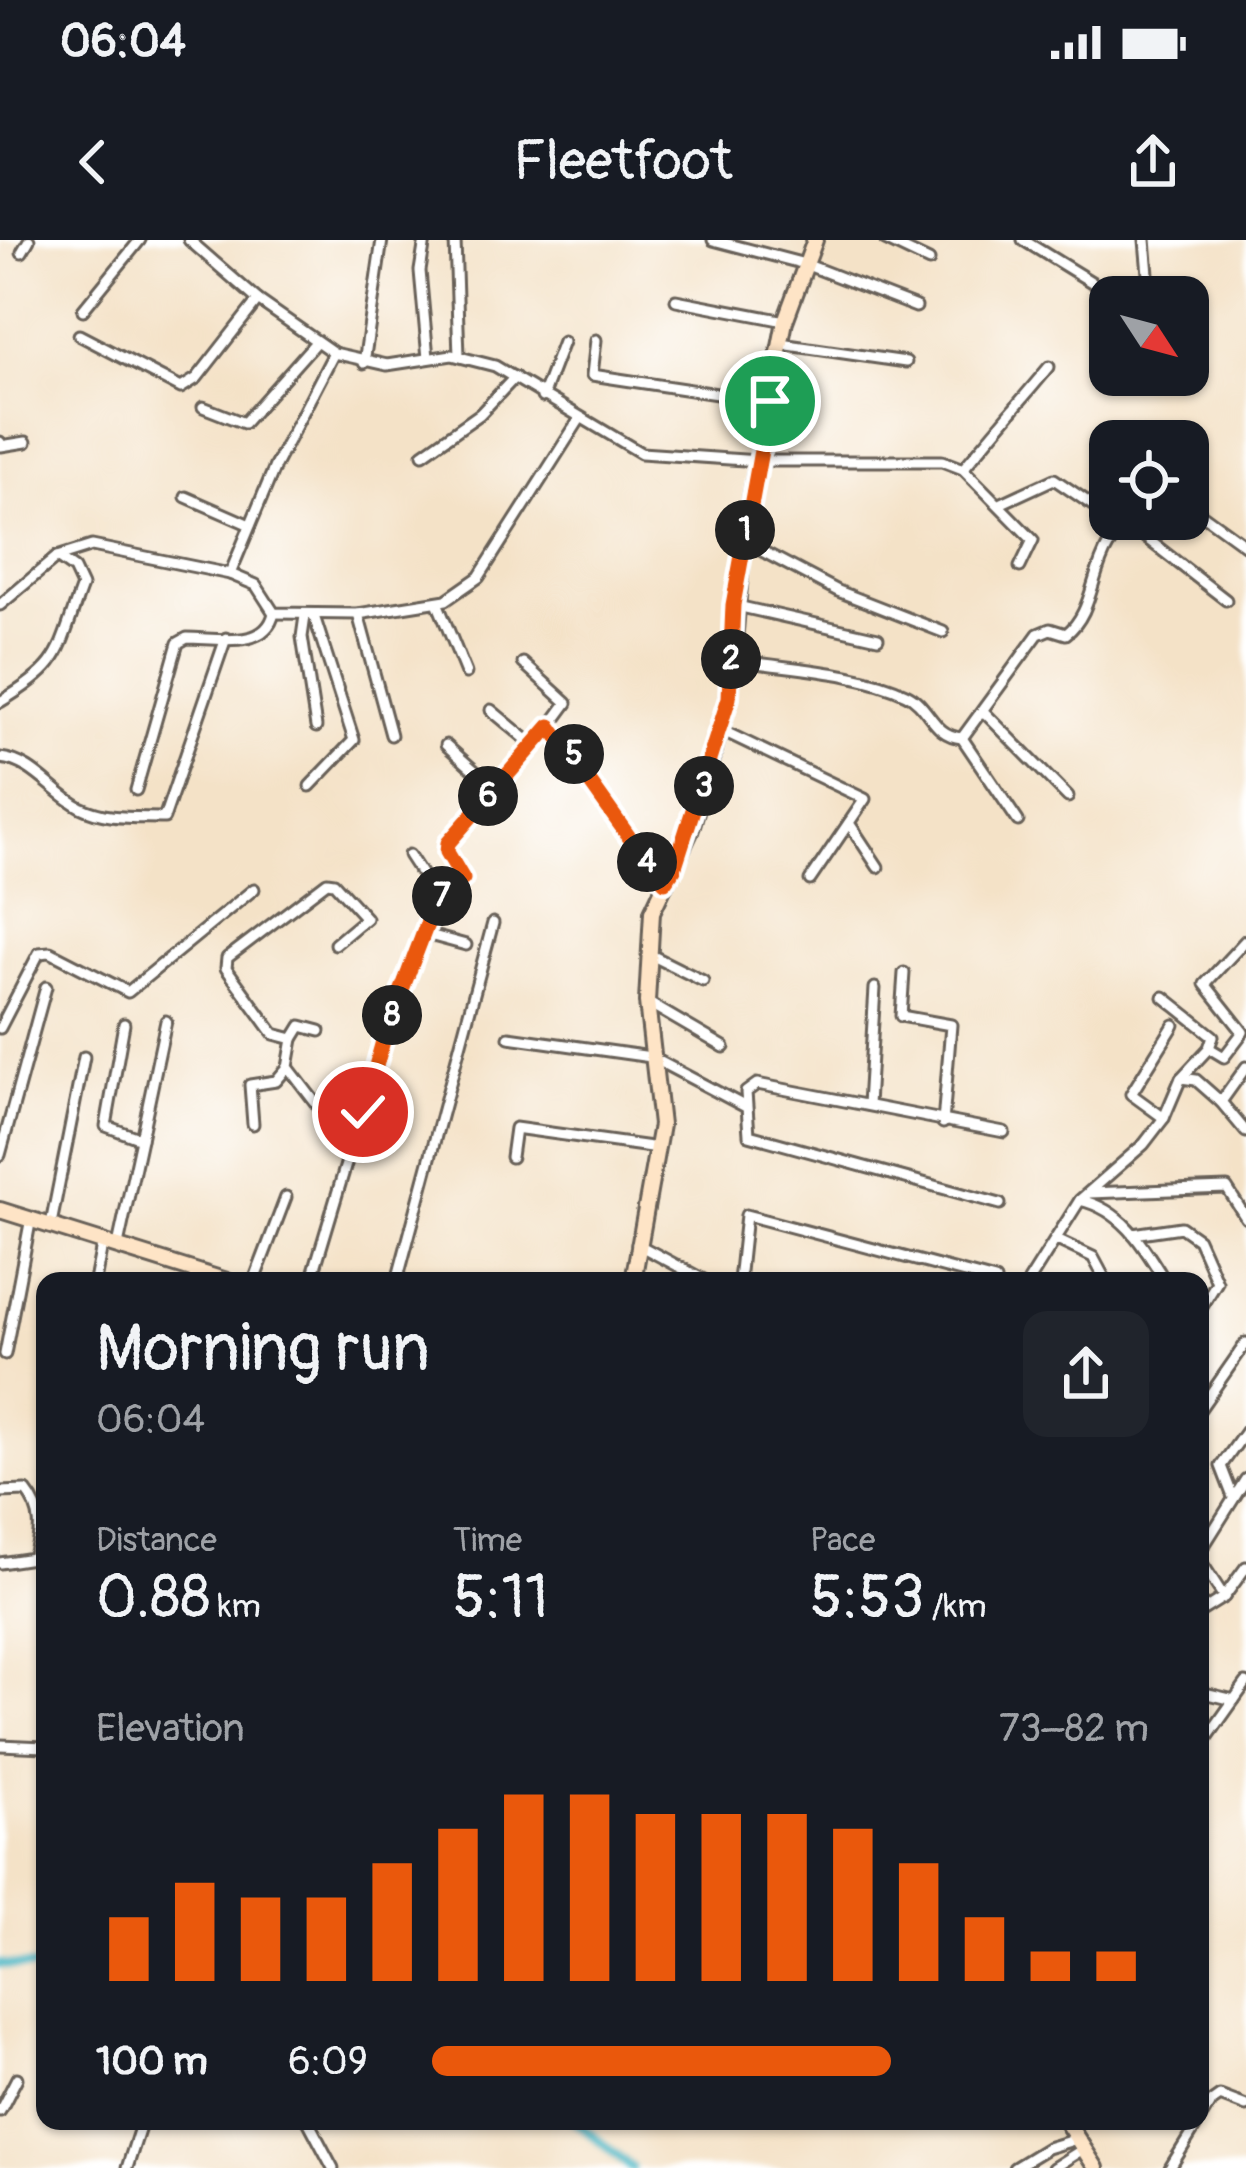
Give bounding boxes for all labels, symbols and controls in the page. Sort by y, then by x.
text: 06:04 [60,14,186,70]
text: Fleetfoot [514,128,732,196]
icon: back [60,129,126,195]
icon: share [1120,129,1186,195]
north arrow [1089,276,1209,396]
map controls [1089,276,1209,540]
pin [719,350,821,452]
icon: arrive [737,368,803,434]
button: locate [1089,420,1209,540]
pin: 1 [715,500,775,560]
text: 1 [739,509,751,550]
pin: 2 [701,629,761,689]
text: 2 [722,638,740,679]
pin: 5 [544,724,604,784]
text: 5 [565,733,583,774]
pin: 3 [674,756,734,816]
text: 3 [695,765,713,806]
pin: 6 [458,766,518,826]
text: 6 [478,775,498,816]
pin: 4 [617,832,677,892]
text: 4 [637,841,657,882]
pin: 7 [412,866,472,926]
text: 7 [433,875,451,916]
pin: 8 [362,985,422,1045]
text: 8 [384,994,400,1035]
pin [312,1061,414,1163]
icon: check [330,1079,396,1145]
text: Morning run [96,1308,430,1391]
button: share [1023,1311,1149,1437]
text: 06:04 [96,1395,205,1444]
text: Distance [96,1520,217,1561]
text: Time [453,1520,522,1561]
text: Pace [810,1520,875,1561]
text: 0.88 [96,1561,211,1636]
text: 5:11 [453,1561,548,1636]
text: 5:53 [810,1561,925,1636]
text: km [211,1586,261,1627]
text: /km [925,1586,987,1627]
text: Elevation [96,1704,245,1753]
text: 73–82 m [999,1704,1149,1753]
text: 100 m [96,2037,208,2086]
text: 6:09 [288,2037,368,2086]

